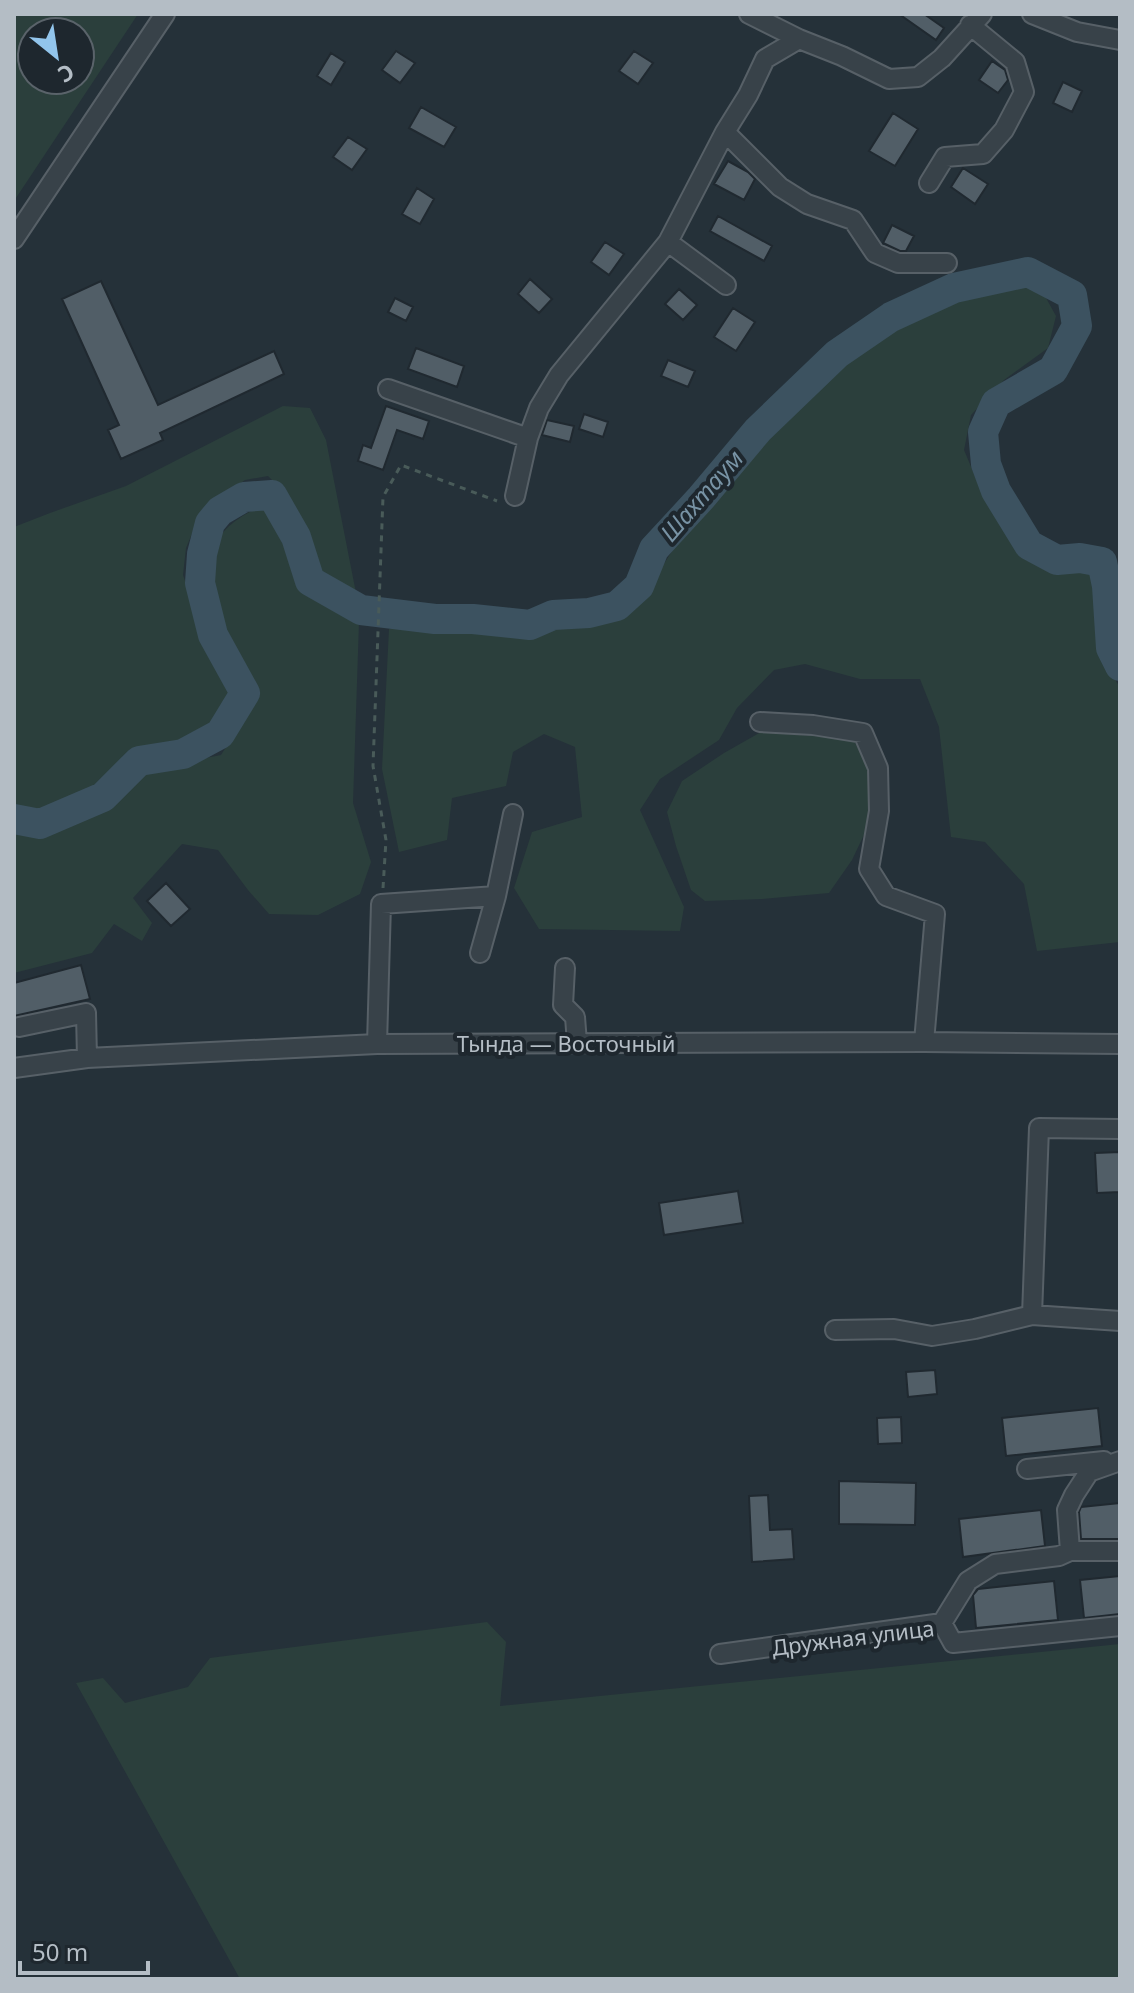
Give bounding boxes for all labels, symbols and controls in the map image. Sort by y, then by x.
north arrow [16,16,96,96]
text: С [53,58,80,91]
water label: Шахтаум [652,442,750,548]
street label: Тында — Восточный [457,1028,675,1058]
street label: Дружная улица [770,1612,936,1662]
scale bar [20,1925,148,1975]
text: 50 m [32,1935,88,1968]

